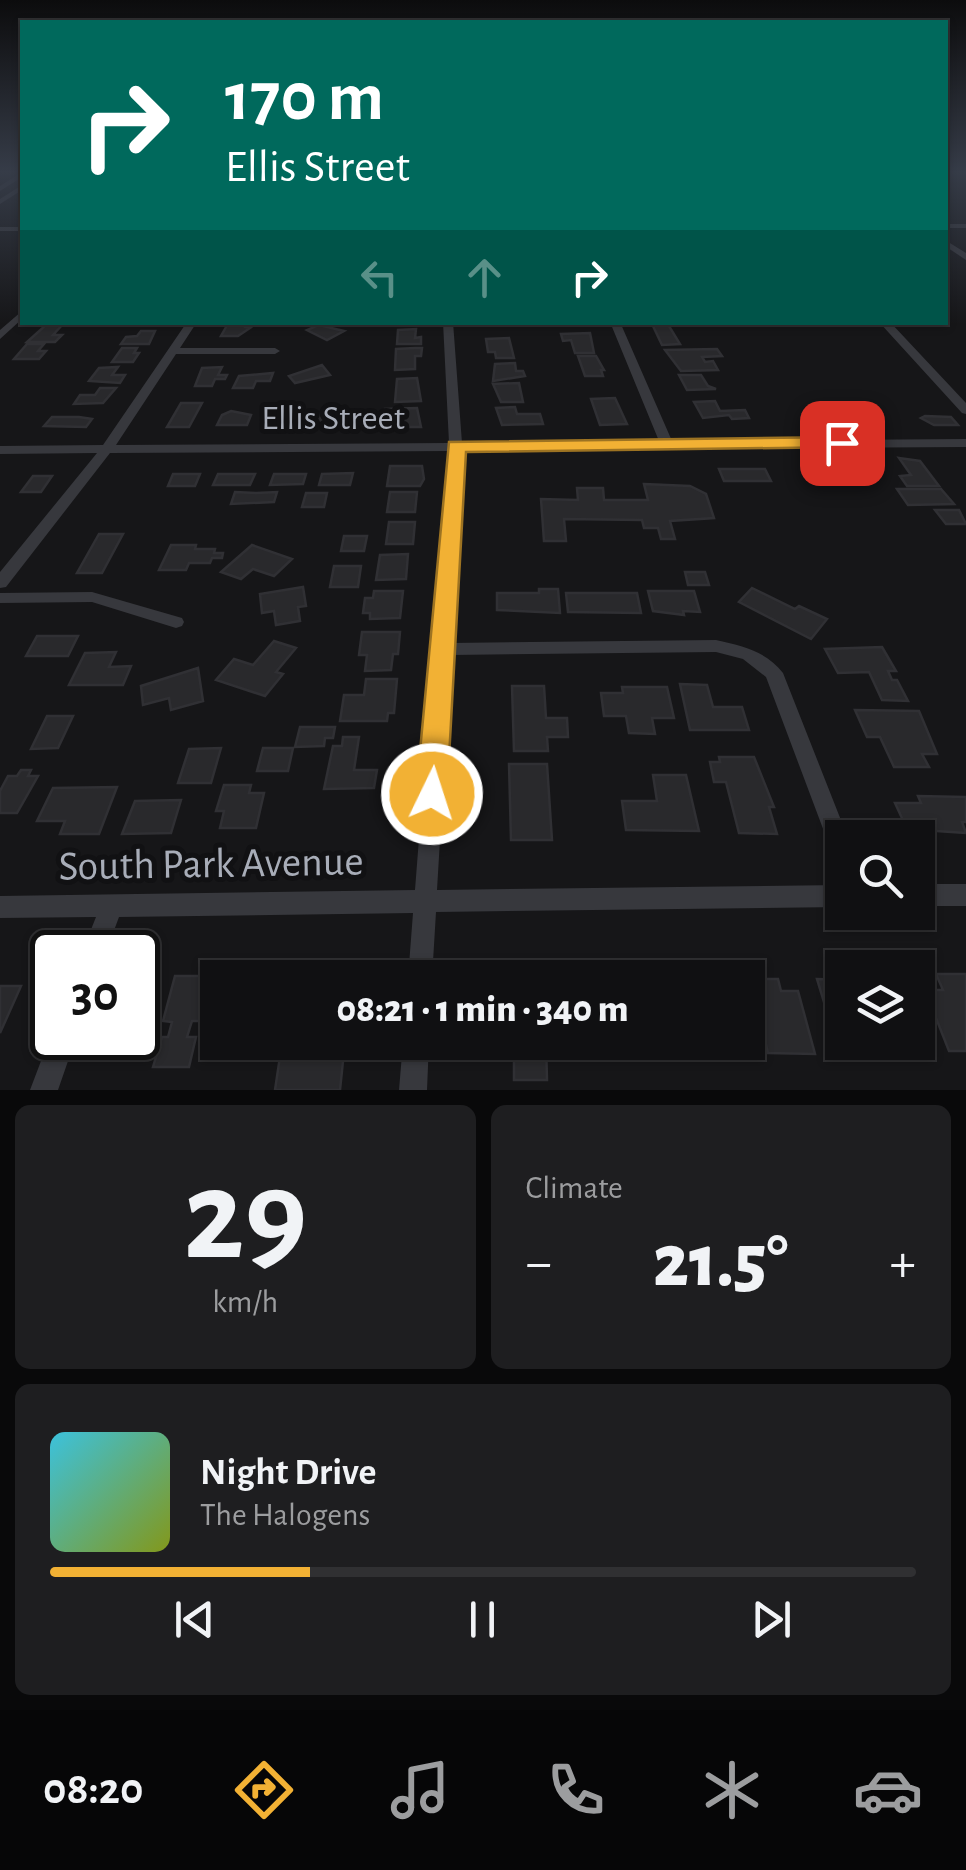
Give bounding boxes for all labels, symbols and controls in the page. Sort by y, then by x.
icon: right [60,60,190,190]
text: 170 m [225,63,384,133]
text: Ellis Street [225,145,410,190]
icon: left [352,250,407,305]
icon: ahead [457,250,512,305]
icon: right [562,250,617,305]
street label: Ellis Street [261,401,405,436]
pin [800,401,885,486]
icon: arrive [815,416,870,471]
position arrow [380,742,484,846]
map controls [825,820,935,1060]
button: search [825,820,935,930]
street label: South Park Avenue [58,840,364,888]
speed limit sign: 30 [30,930,160,1060]
button: layers [825,950,935,1060]
text: 08:21 · 1 min · 340 m [336,991,629,1029]
text: 29 [183,1153,307,1283]
text: Climate [526,1172,623,1204]
text: 21.5° [653,1225,788,1300]
text: − [526,1236,552,1291]
text: + [890,1236,916,1291]
text: km/h [212,1286,278,1318]
text: Night Drive [200,1454,376,1492]
text: The Halogens [200,1499,370,1531]
icon: previous [167,1592,222,1647]
icon: pause [455,1592,510,1647]
icon: next [744,1592,799,1647]
icon: directions [229,1755,299,1825]
icon: music [385,1755,455,1825]
icon: phone [541,1755,611,1825]
icon: climate [697,1755,767,1825]
icon: car [853,1755,923,1825]
text: 08:20 [43,1767,144,1812]

